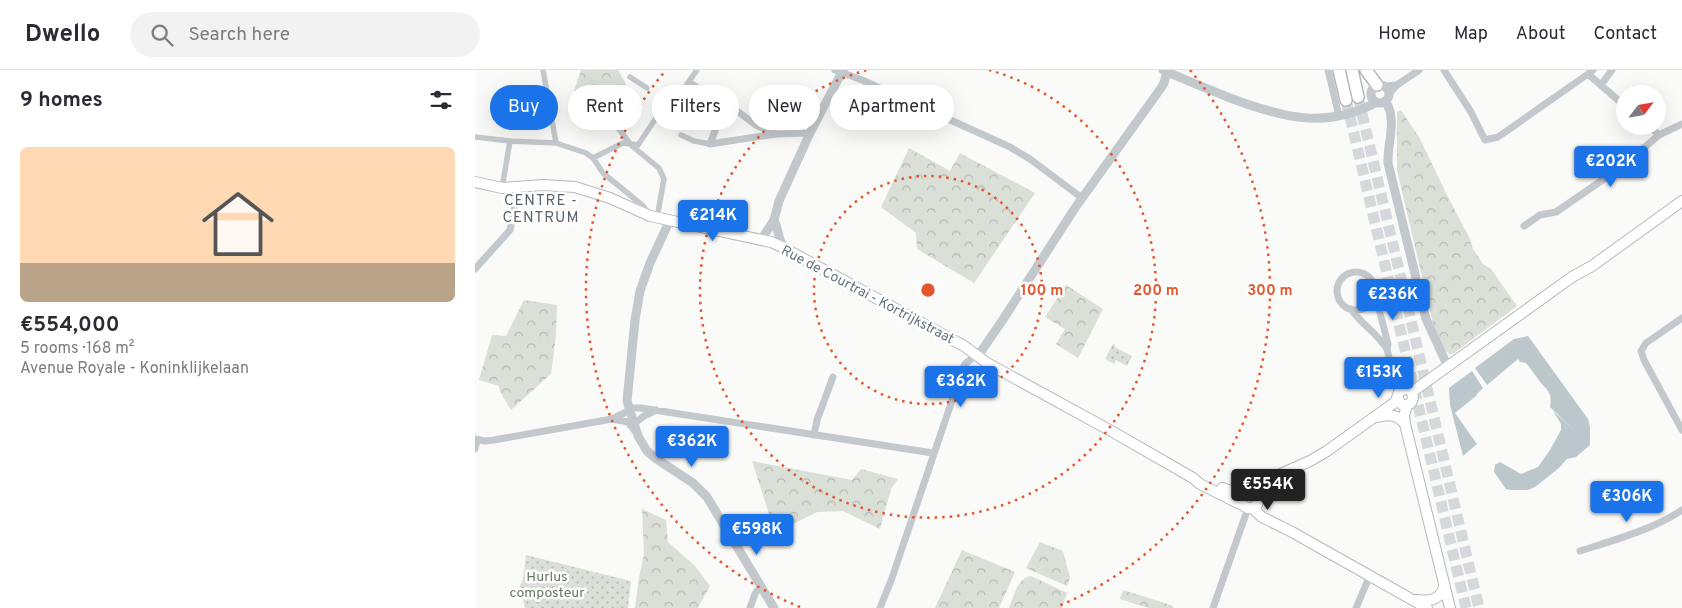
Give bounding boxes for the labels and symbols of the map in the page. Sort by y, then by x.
north arrow [1616,85,1666,135]
pin: €202K [1576,146,1646,188]
district label: CENTRE - CENTRUM [503,192,579,228]
pin: €214K [678,200,748,242]
street label: Rue de Courtrai - Kortrijkstraat [778,242,957,348]
pin: €236K [1358,278,1428,321]
centre of rings [919,281,937,299]
text: 100 m [1021,282,1063,301]
text: 200 m [1133,282,1179,301]
text: 300 m [1247,282,1293,301]
pin: €153K [1344,356,1414,399]
pin: €362K [926,366,996,408]
pin: €362K [657,426,727,468]
pin: €554K [1233,468,1303,511]
pin: €306K [1592,480,1662,523]
pin: €598K [722,514,792,556]
park label: Hurlus composteur [509,569,585,602]

